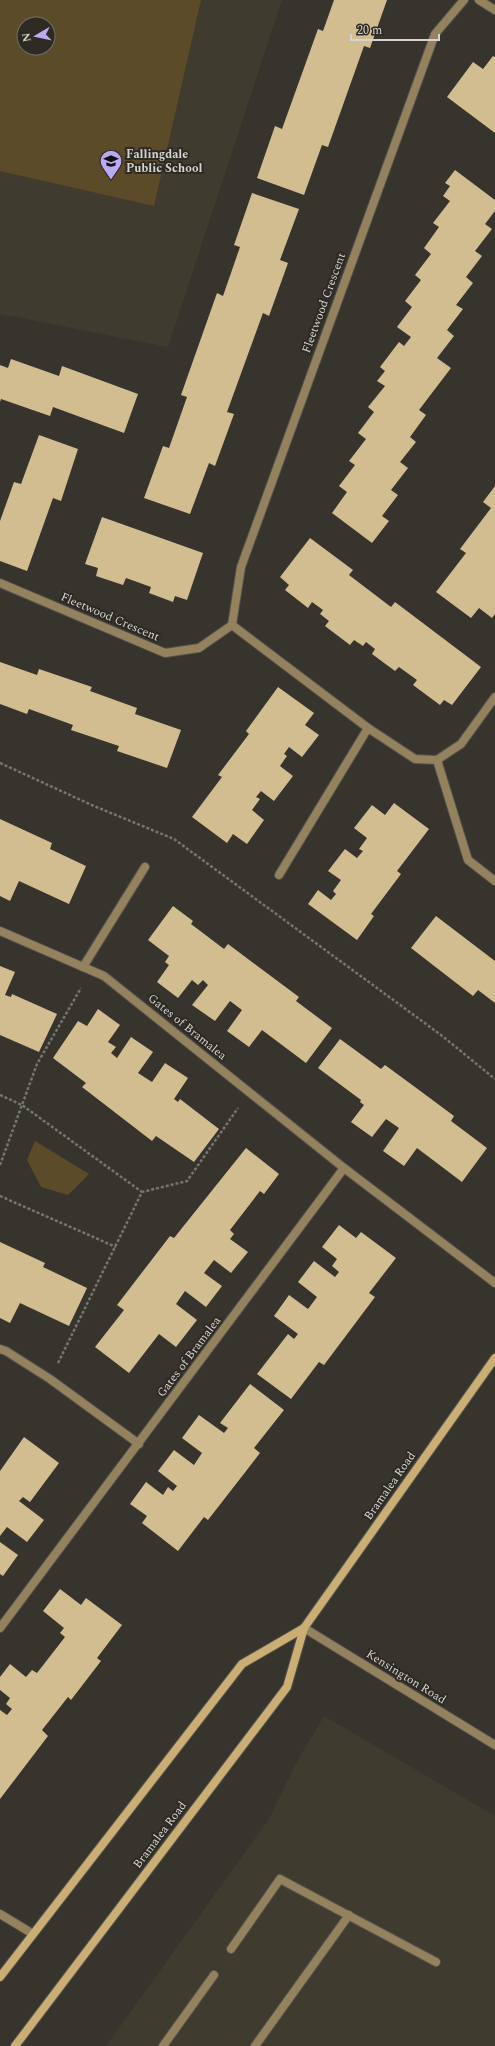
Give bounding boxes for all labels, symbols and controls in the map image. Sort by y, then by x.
north arrow [16,16,56,56]
scale bar [351,16,439,42]
text: 20 m [357,21,382,40]
text: N [18,32,36,43]
place label: Fallingdale Public School [126,145,202,178]
school or university icon: Fallingdale Public School [98,148,124,181]
street label: Fleetwood Crescent [297,250,351,356]
street label: Fleetwood Crescent [58,588,162,646]
street label: Gates of Bramalea [143,989,231,1065]
street label: Gates of Bramalea [152,1312,226,1401]
street label: Bramalea Road [359,1448,421,1524]
street label: Kensington Road [362,1645,450,1709]
street label: Bramalea Road [128,1797,192,1873]

